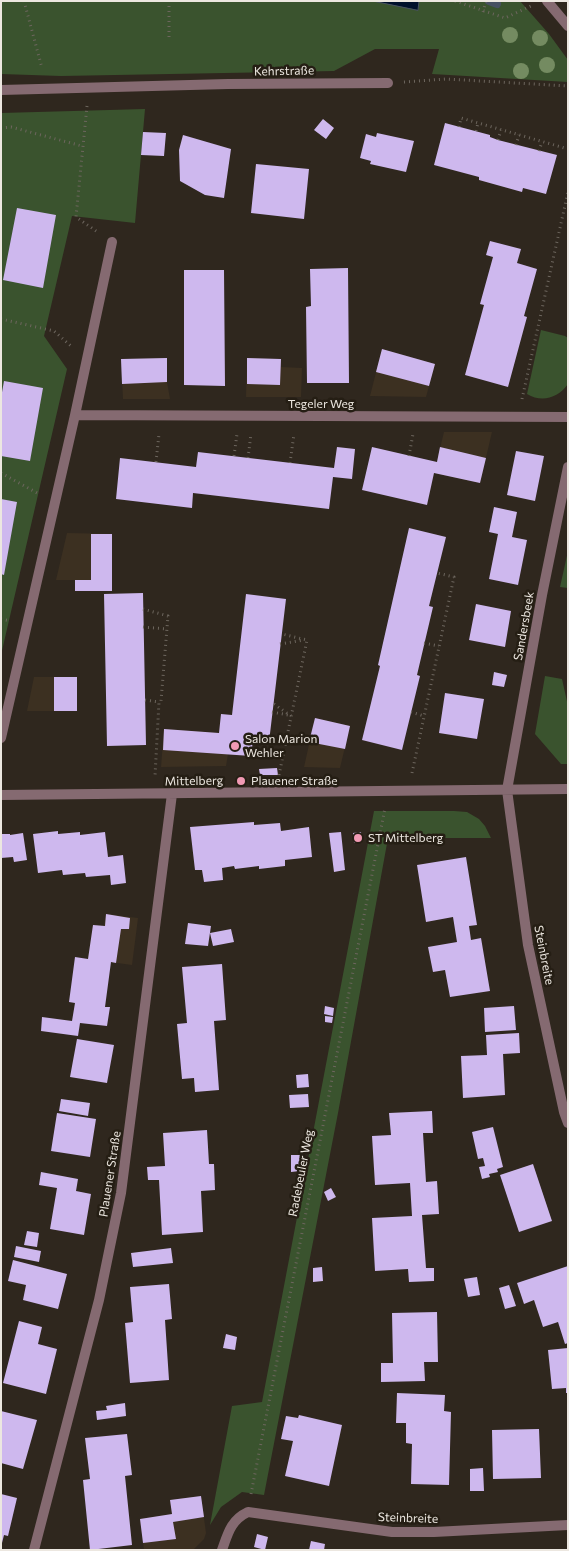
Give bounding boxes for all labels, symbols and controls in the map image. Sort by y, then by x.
street label: Kehrstraße [254,63,314,79]
street label: Tegeler Weg [288,397,354,411]
street label: Sandersbeek [511,590,537,662]
place label: Salon Marion Wehler [245,732,317,760]
marker: Salon Marion Wehler [229,740,241,752]
street label: Mittelberg [165,773,223,789]
place label: Plauener Straße [251,774,338,788]
marker: Plauener Straße [235,775,247,787]
place label: ST Mittelberg [368,831,443,845]
marker: ST Mittelberg [352,832,364,844]
street label: Steinbreite [531,924,557,986]
street label: Radebeuler Weg [286,1128,316,1218]
street label: Plauener Straße [96,1130,124,1218]
street label: Steinbreite [378,1510,438,1526]

